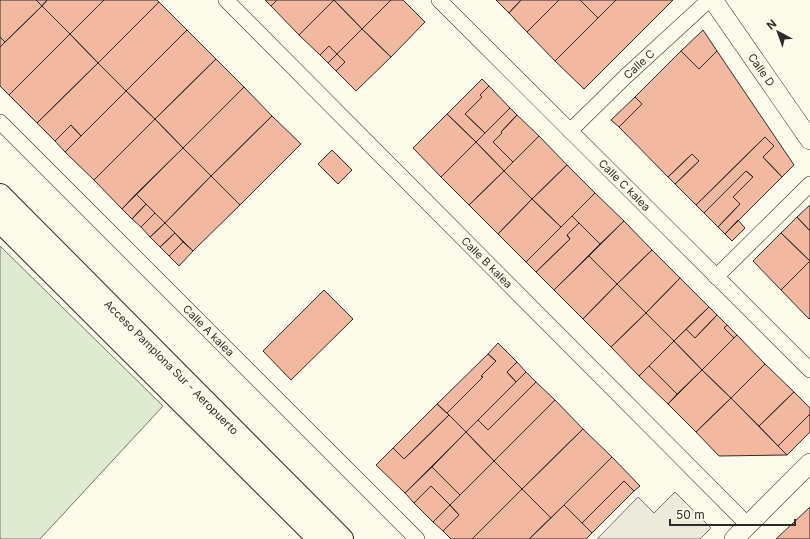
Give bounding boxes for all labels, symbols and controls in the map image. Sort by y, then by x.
north arrow [758,12,798,52]
text: N [764,16,779,32]
street label: Calle C [621,47,657,82]
street label: Calle D [745,51,778,89]
street label: Calle C kalea [596,156,653,214]
street label: Calle B kalea [458,234,515,291]
street label: Acceso Pamplona Sur - Aeropuerto [101,297,242,438]
street label: Calle A kalea [180,302,237,359]
scale bar [670,501,795,527]
text: 50 m [676,507,705,522]

